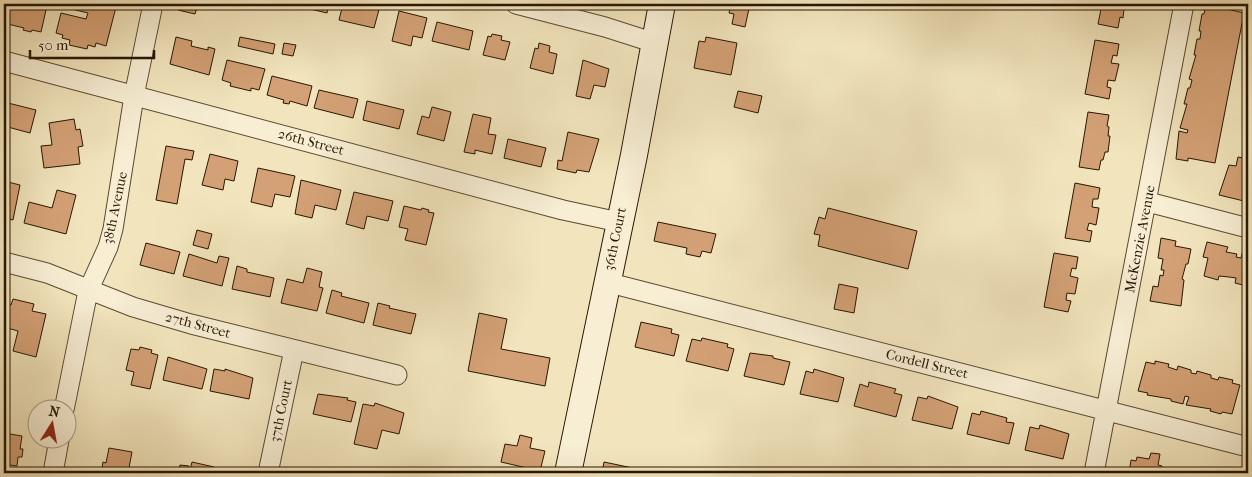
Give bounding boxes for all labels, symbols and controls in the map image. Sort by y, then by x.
scale bar [30,28,154,60]
text: 50 m [38,36,69,54]
street label: 26th Street [276,125,346,159]
street label: 38th Avenue [99,170,131,246]
street label: McKenzie Avenue [1121,184,1159,294]
street label: 36th Court [600,206,630,272]
street label: 27th Street [164,308,232,342]
street label: Cordell Street [884,346,970,382]
street label: 37th Court [266,378,296,444]
north arrow [28,400,78,450]
text: N [48,402,62,421]

